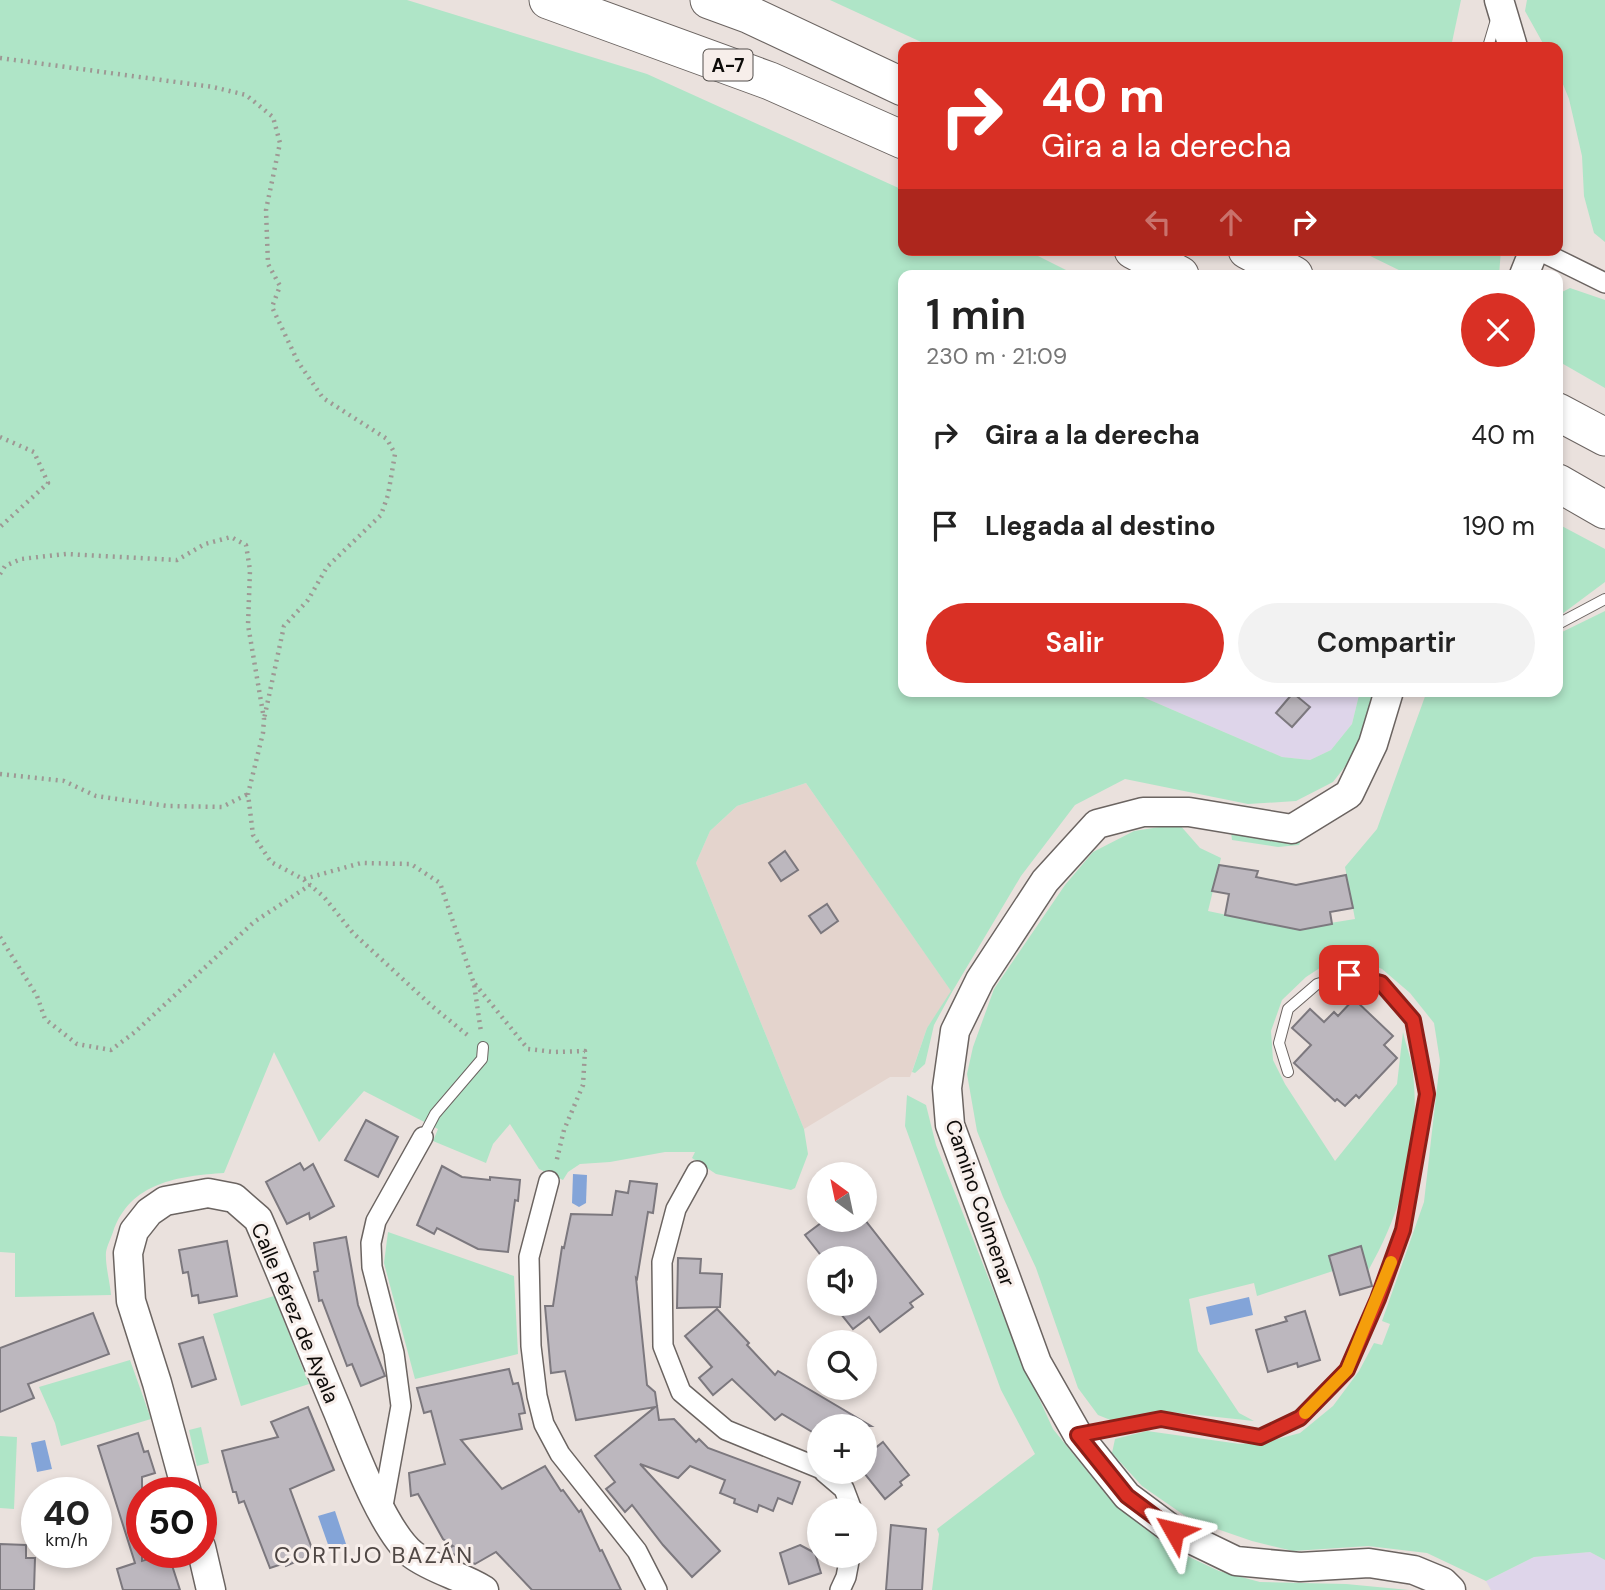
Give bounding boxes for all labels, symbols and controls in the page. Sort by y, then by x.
road number: A-7 [704,50,752,80]
text: 40 m [1041,63,1165,127]
icon: right [926,70,1017,161]
text: Gira a la derecha [1041,125,1291,167]
icon: left [1139,203,1177,241]
icon: ahead [1212,203,1250,241]
icon: right [1285,203,1323,241]
text: 1 min [926,287,1026,342]
button: close [1461,293,1535,367]
text: 230 m · 21:09 [926,341,1067,371]
icon: right [926,416,964,454]
text: Gira a la derecha [985,418,1200,452]
text: 40 m [1471,418,1535,452]
icon: arrive [926,507,964,545]
text: Llegada al destino [985,509,1216,543]
text: 190 m [1463,509,1535,543]
button: Salir [926,603,1224,683]
button: Compartir [1238,603,1535,683]
pin [1319,945,1379,1005]
icon: arrive [1330,956,1368,994]
street label: Camino Colmenar [938,1116,1022,1290]
north arrow [807,1162,877,1232]
map controls [807,1162,877,1568]
street label: Calle Pérez de Ayala [244,1219,346,1407]
button: sound [807,1246,877,1316]
button: search [807,1330,877,1400]
button: + [807,1414,877,1484]
speed limit sign: 50 [126,1477,217,1568]
text: 40 [43,1490,90,1536]
position arrow [1137,1494,1211,1568]
button: − [807,1498,877,1568]
text: km/h [45,1528,88,1552]
district label: CORTIJO BAZÁN [274,1540,474,1570]

